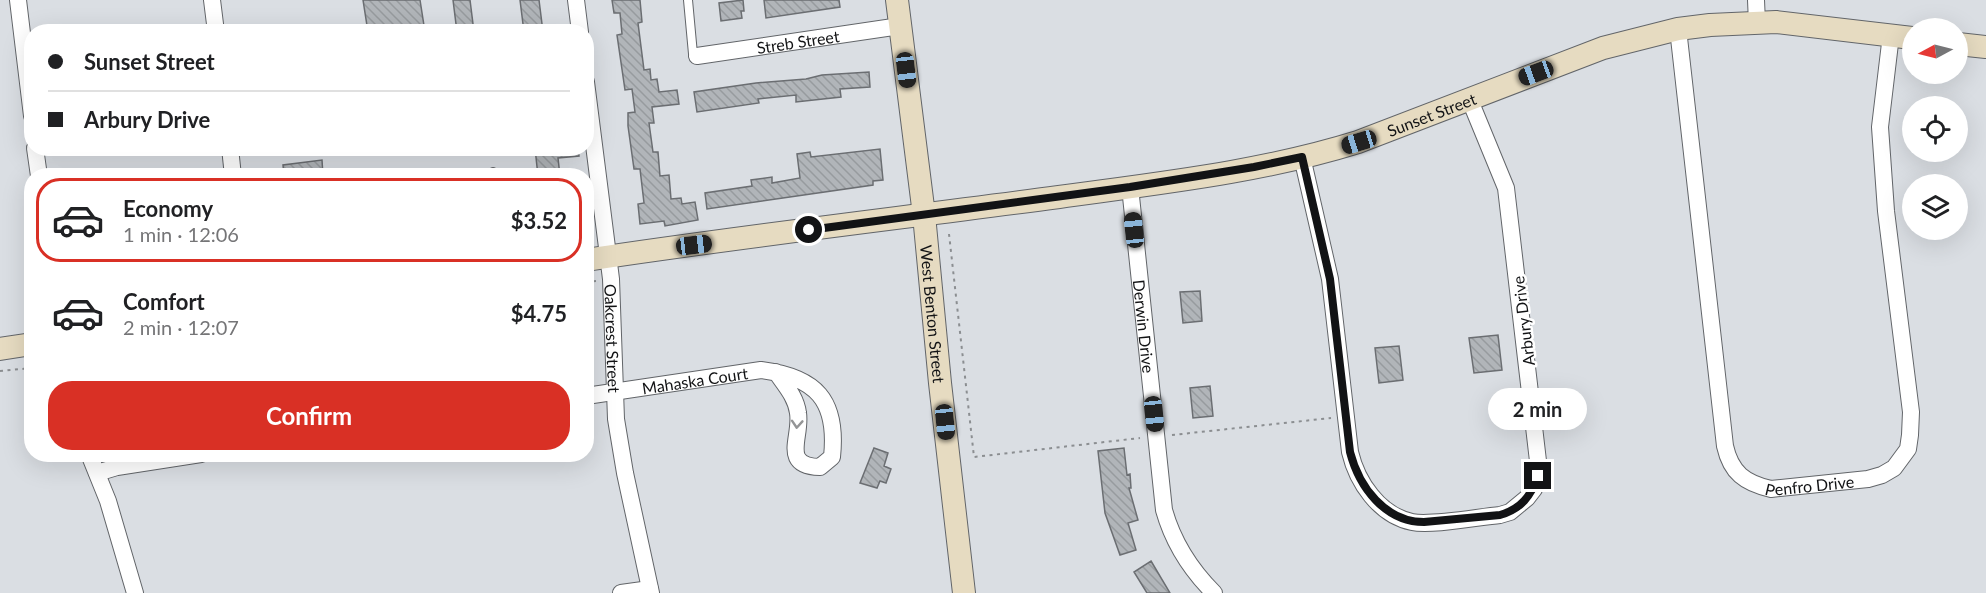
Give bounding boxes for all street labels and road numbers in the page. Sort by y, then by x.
street label: Streb Street [755,26,841,57]
street label: Sunset Street [1384,88,1479,140]
street label: West Benton Street [917,244,949,384]
street label: Arbury Drive [1508,275,1538,367]
street label: Derwin Drive [1130,279,1159,374]
street label: Oakcrest Street [602,284,625,393]
street label: Mahaska Court [641,363,749,397]
street label: Penfro Drive [1763,471,1855,499]

